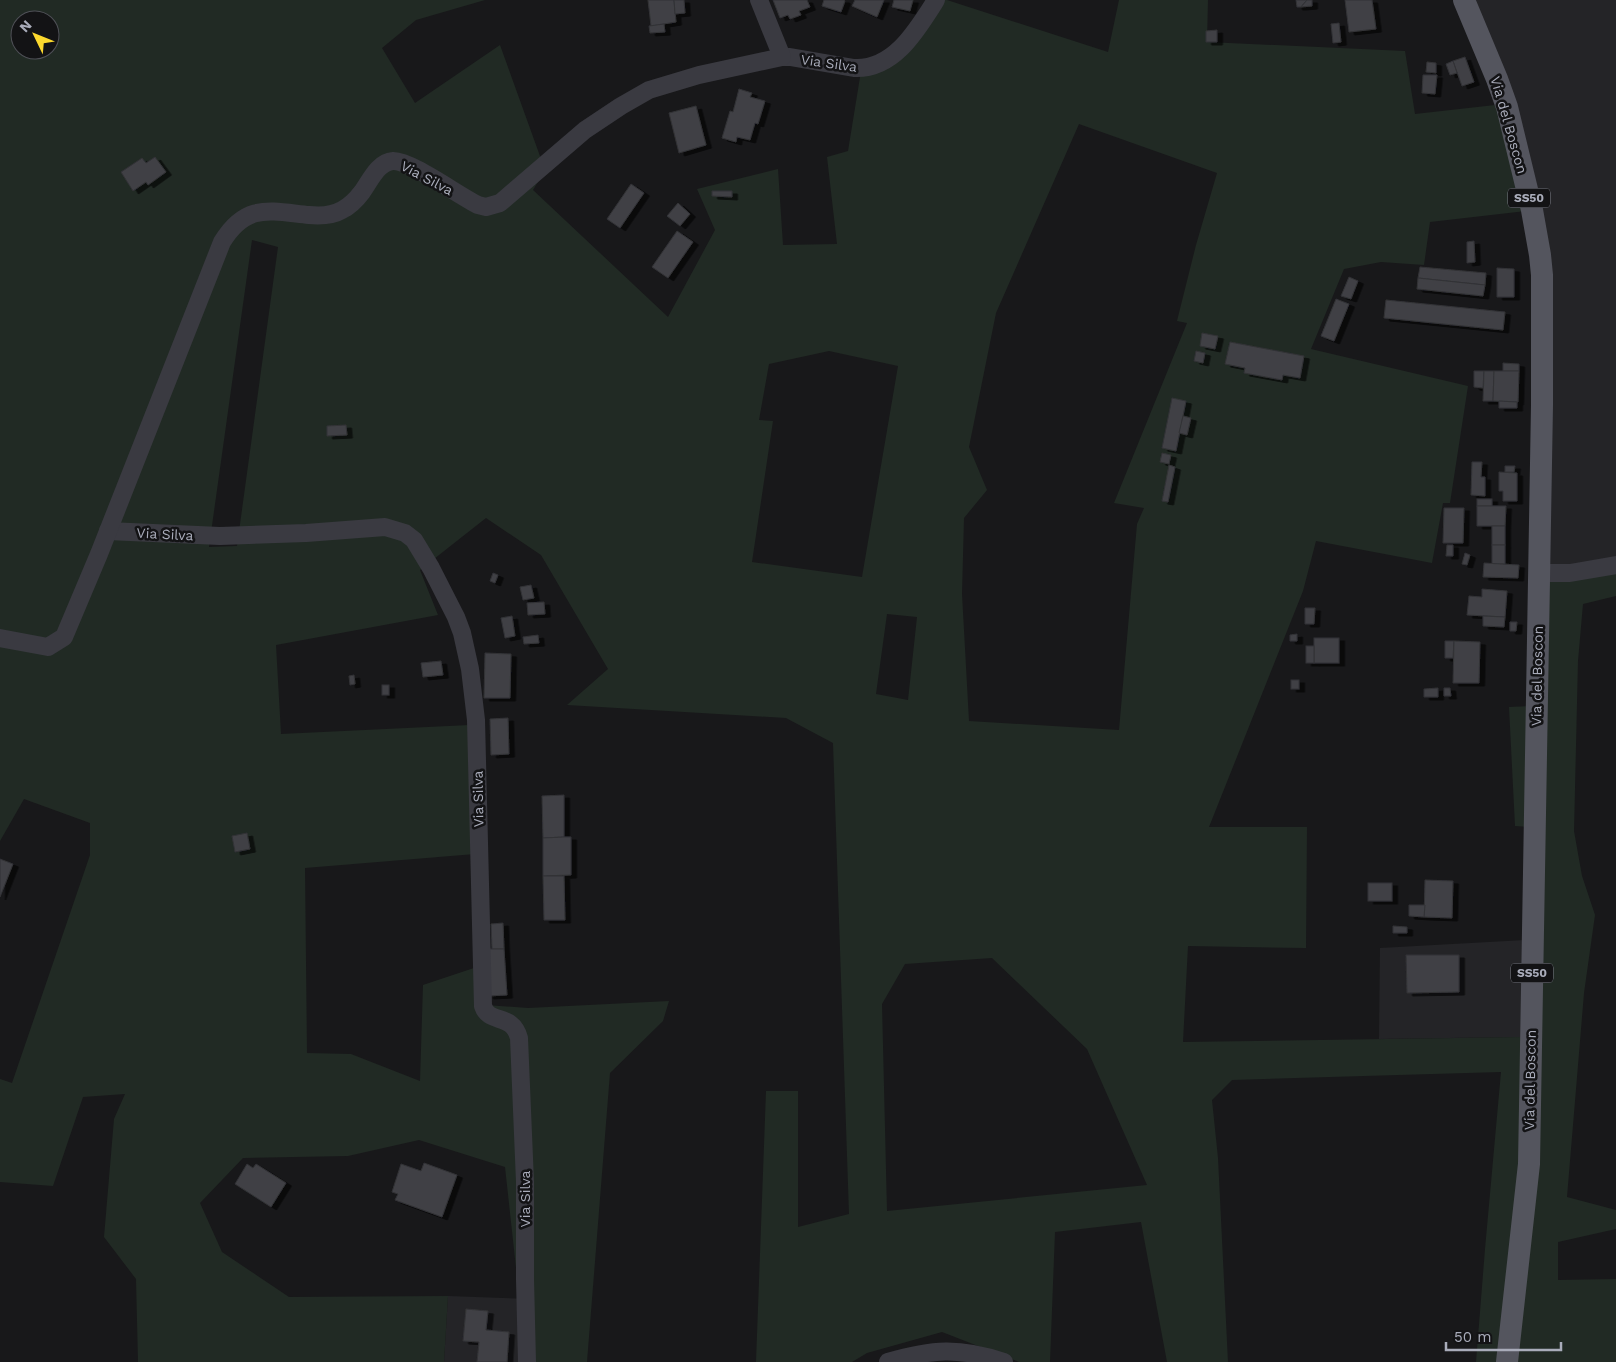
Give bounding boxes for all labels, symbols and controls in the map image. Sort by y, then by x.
north arrow [10,10,60,60]
text: N [16,17,35,35]
street label: Via Silva [800,51,858,75]
street label: Via del Boscon [1487,75,1531,175]
street label: Via Silva [398,158,456,198]
road number: SS50 [1508,188,1550,208]
street label: Via Silva [136,525,194,543]
street label: Via del Boscon [1528,626,1546,726]
street label: Via Silva [470,770,486,828]
road number: SS50 [1511,964,1553,982]
street label: Via del Boscon [1521,1030,1539,1130]
street label: Via Silva [517,1171,533,1227]
scale bar [1446,1320,1561,1352]
text: 50 m [1454,1328,1491,1346]

